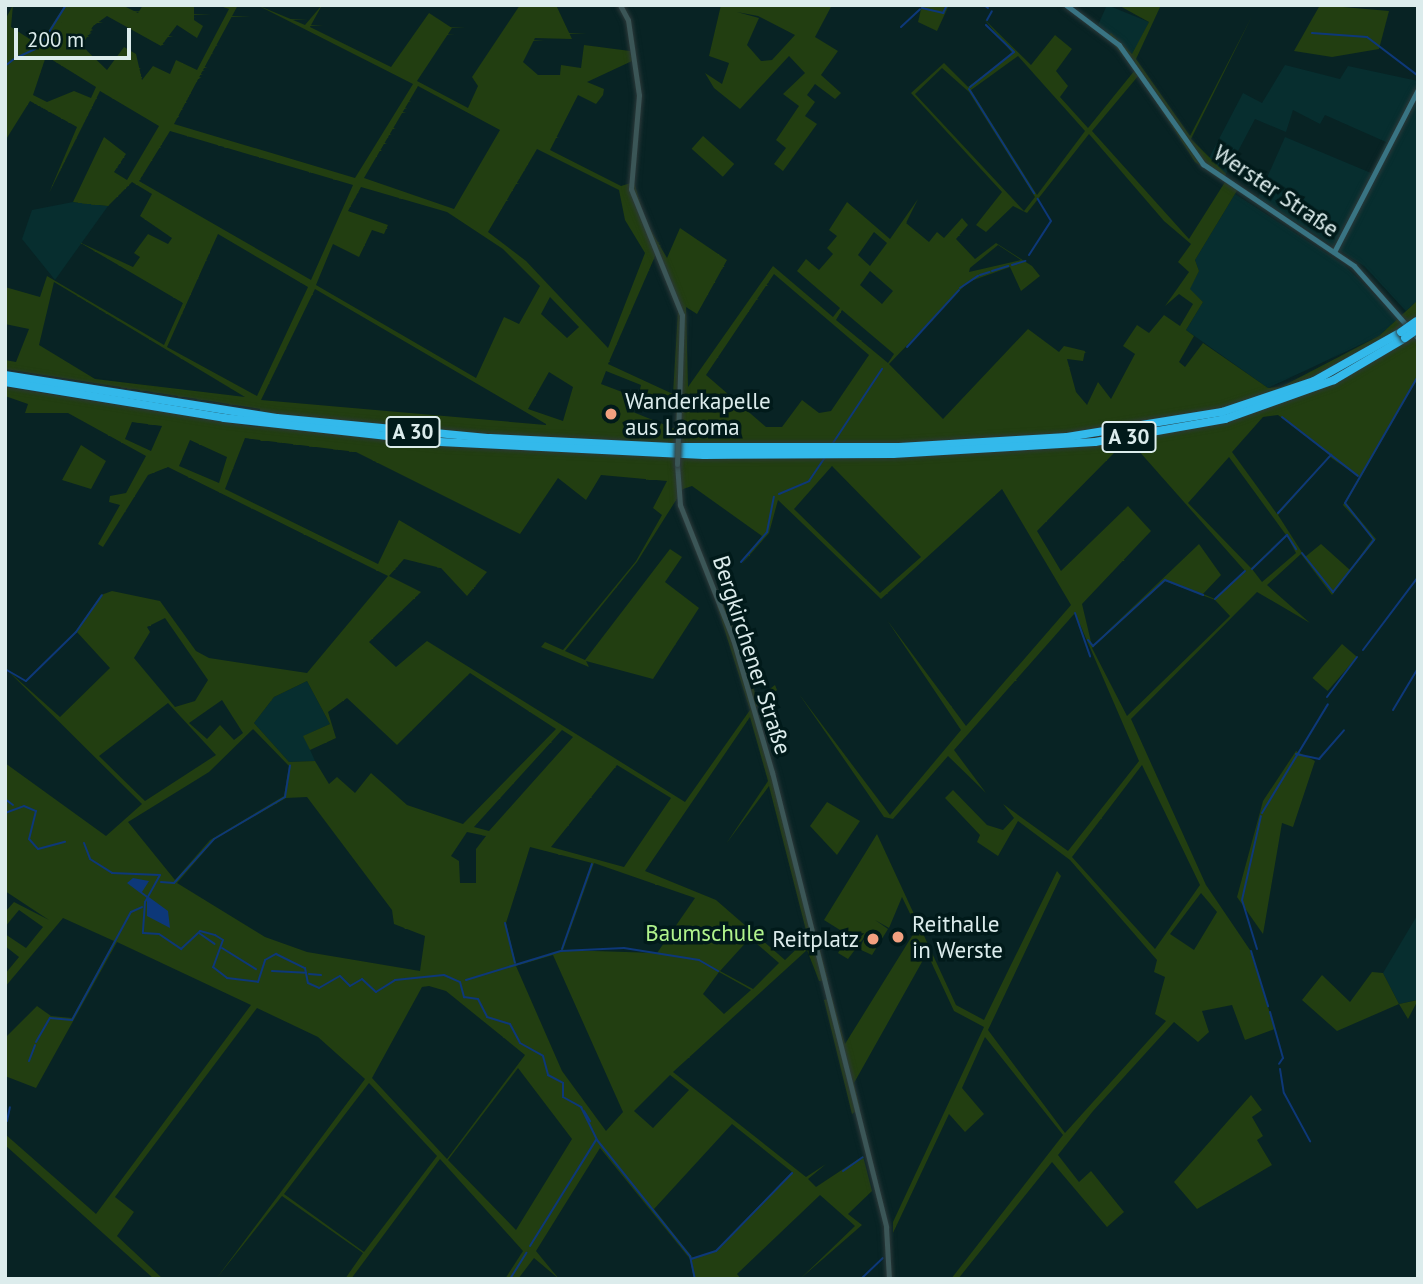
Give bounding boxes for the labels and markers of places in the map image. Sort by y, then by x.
place label: Wanderkapelle aus Lacoma [625,387,771,441]
marker: Wanderkapelle aus Lacoma [603,406,619,422]
place label: Reithalle in Werste [912,910,1003,964]
place label: Reitplatz [772,925,859,953]
marker: Reithalle in Werste [890,929,906,945]
marker: Reitplatz [865,931,881,947]

